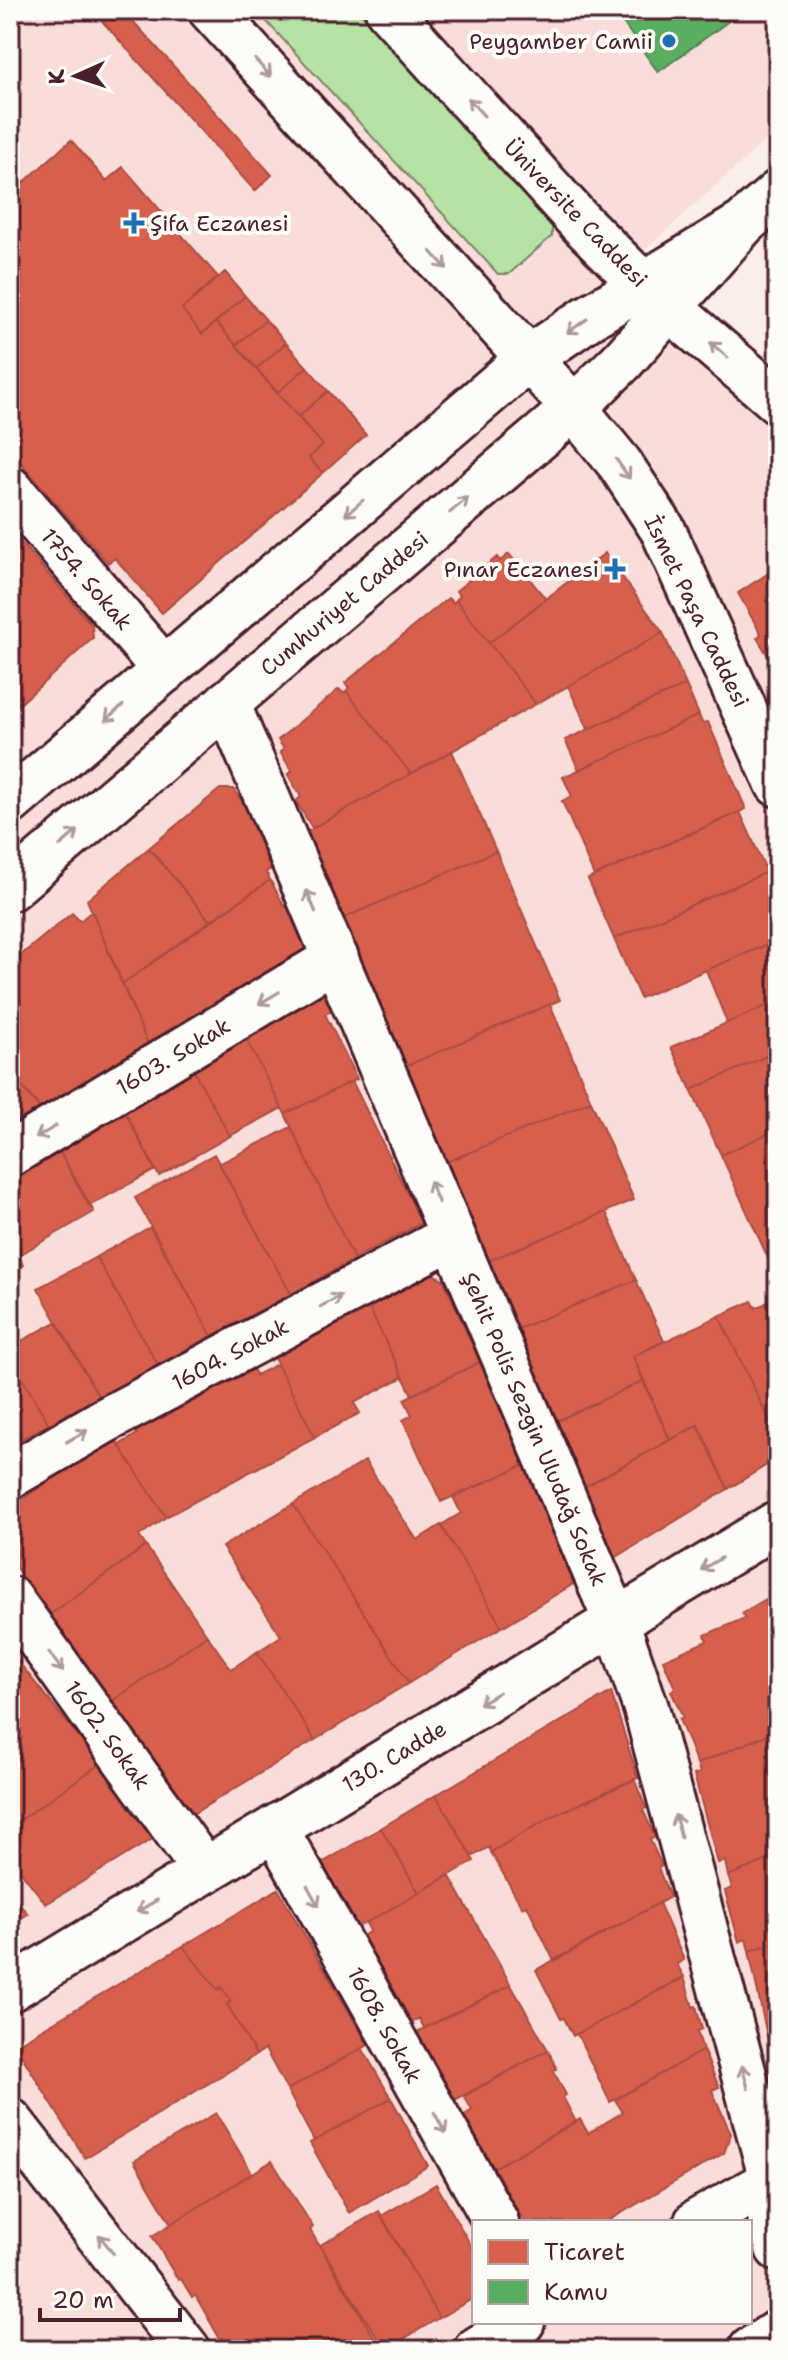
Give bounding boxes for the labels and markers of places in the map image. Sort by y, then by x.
place label: Peygamber Camii [469,27,653,56]
marker: Peygamber Camii [660,32,678,50]
place label: Şifa Eczanesi [150,209,289,238]
marker: Şifa Eczanesi [125,214,143,232]
place label: Pınar Eczanesi [444,555,599,584]
marker: Pınar Eczanesi [606,560,624,578]

